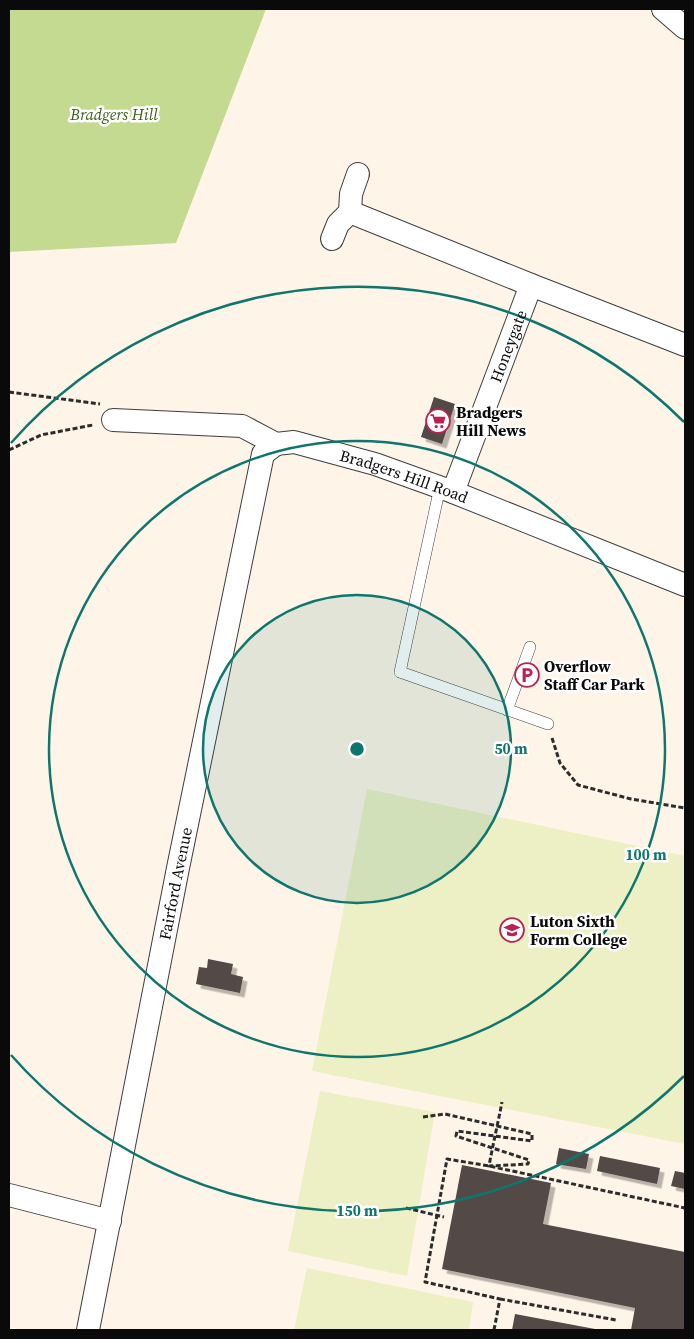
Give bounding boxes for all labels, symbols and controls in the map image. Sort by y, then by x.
park label: Bradgers Hill [69,103,158,125]
street label: Honeygate [484,306,532,386]
place label: Bradgers Hill News [456,401,526,441]
supermarket icon: Bradgers Hill News [425,408,451,434]
street label: Bradgers Hill Road [338,444,472,508]
place label: Overflow Staff Car Park [544,655,645,695]
parking icon: Overflow Staff Car Park [514,662,540,688]
text: 50 m [494,738,528,759]
centre of rings [348,740,366,758]
street label: Fairford Avenue [153,825,197,942]
text: 100 m [625,844,667,865]
place label: Luton Sixth Form College [530,910,627,950]
school or university icon: Luton Sixth Form College [499,917,525,943]
text: 150 m [336,1200,378,1221]

